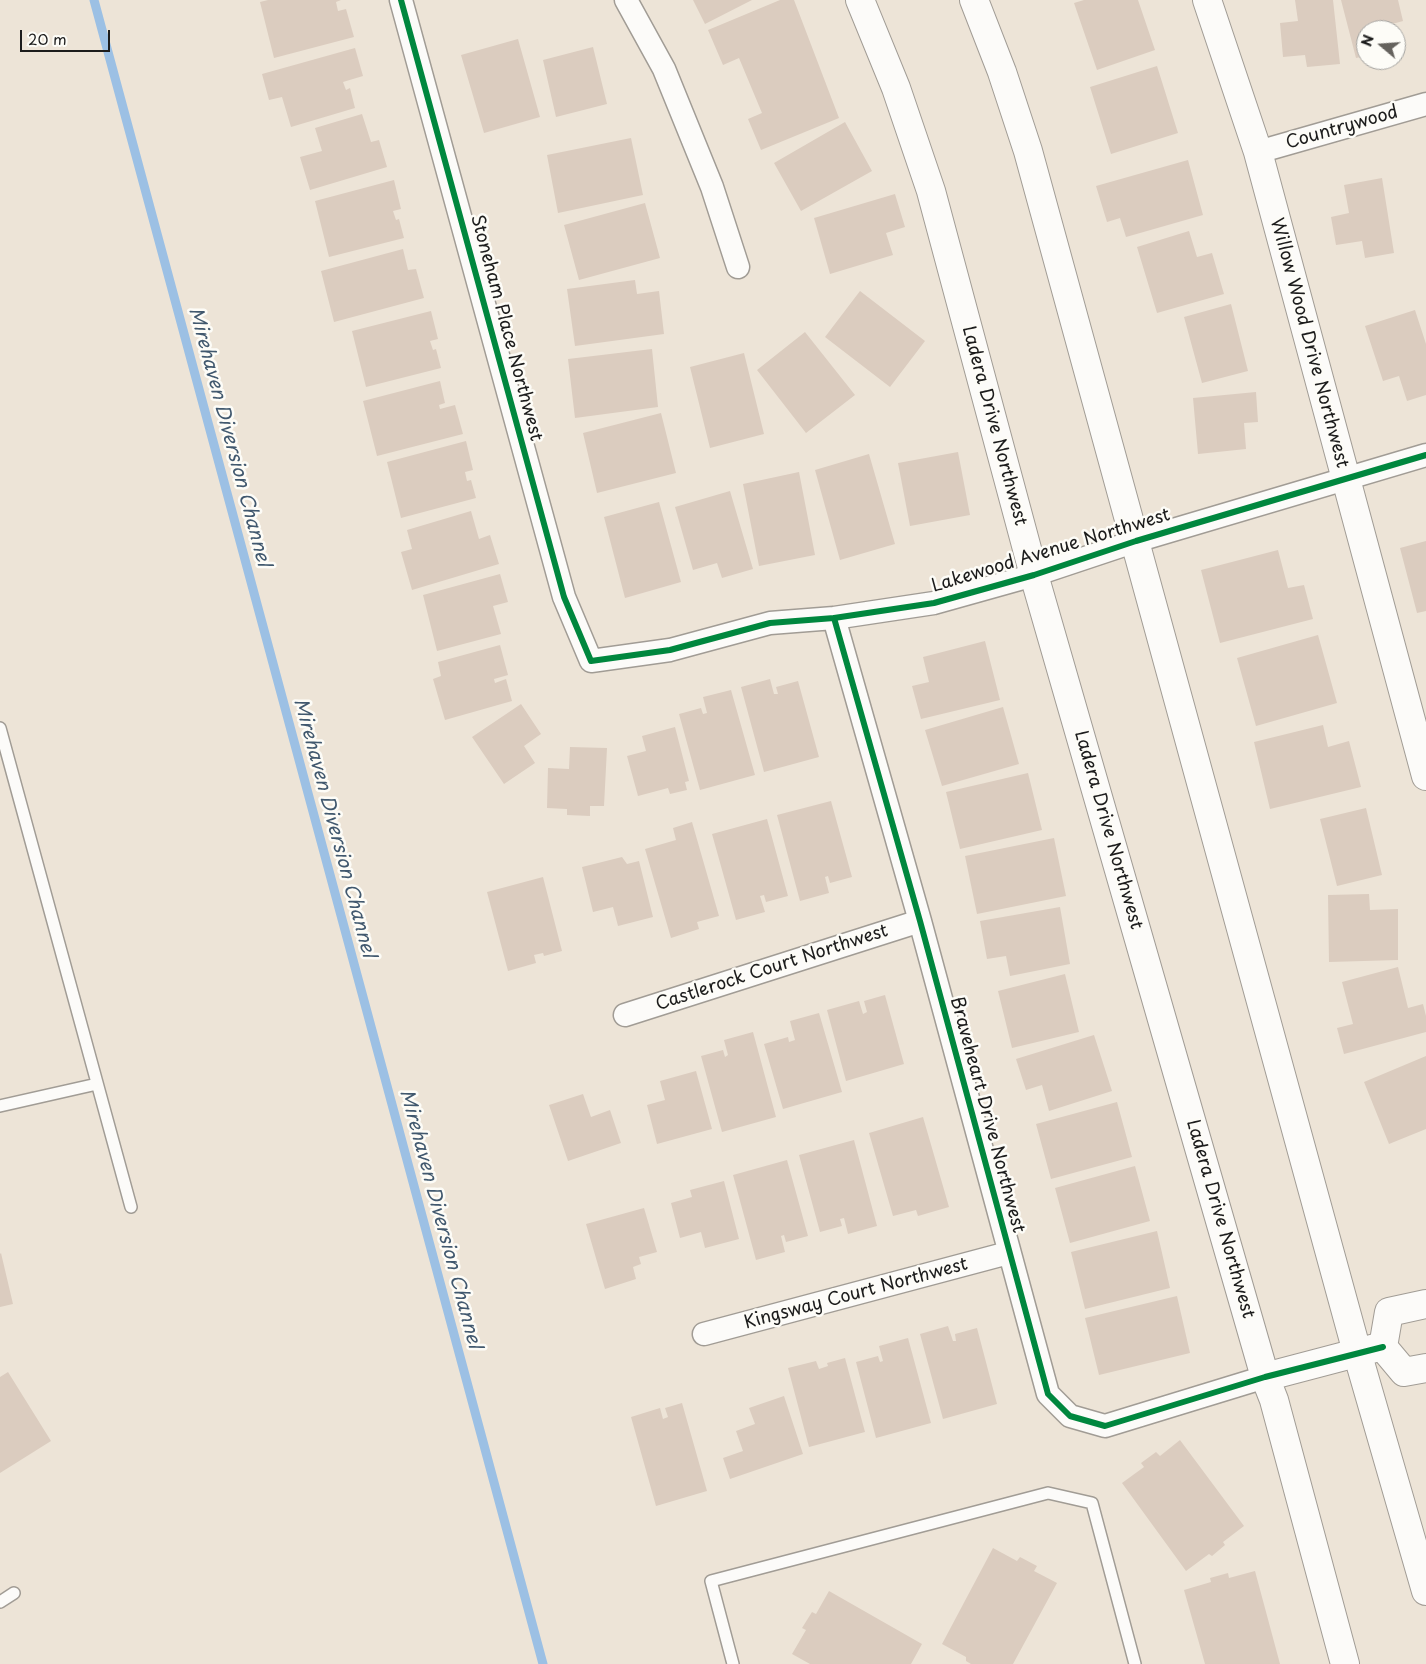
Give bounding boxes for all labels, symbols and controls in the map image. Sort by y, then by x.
scale bar [22,20,112,52]
north arrow [1356,20,1406,70]
text: 20 m [28,27,67,50]
text: N [1356,32,1379,49]
street label: Countrywood [1283,102,1401,154]
street label: Stoneham Place Northwest [465,212,547,444]
street label: Willow Wood Drive Northwest [1265,216,1353,470]
water label: Mirehaven Diversion Channel [183,305,275,569]
street label: Ladera Drive Northwest [957,324,1031,528]
street label: Lakewood Avenue Northwest [929,504,1173,598]
water label: Mirehaven Diversion Channel [288,696,380,960]
street label: Ladera Drive Northwest [1069,728,1147,932]
street label: Castlerock Court Northwest [653,920,891,1016]
street label: Braveheart Drive Northwest [945,995,1029,1235]
water label: Mirehaven Diversion Channel [394,1087,486,1351]
street label: Ladera Drive Northwest [1181,1117,1259,1321]
street label: Kingsway Court Northwest [742,1254,970,1334]

